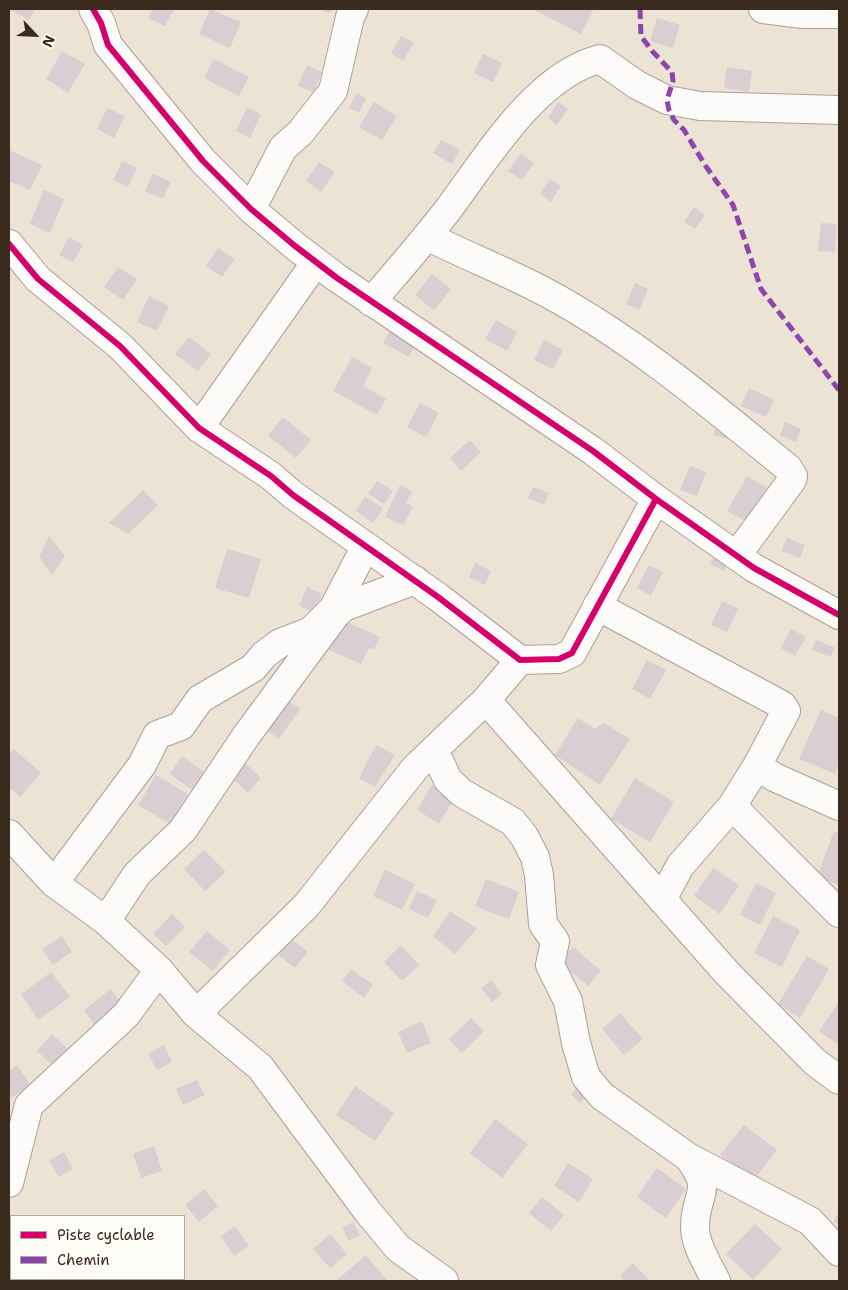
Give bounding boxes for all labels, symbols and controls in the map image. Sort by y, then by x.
north arrow [10,10,60,60]
text: N [38,33,59,50]
legend [10,1215,185,1280]
text: Piste cyclable [57,1225,155,1245]
text: Chemin [57,1250,110,1270]

